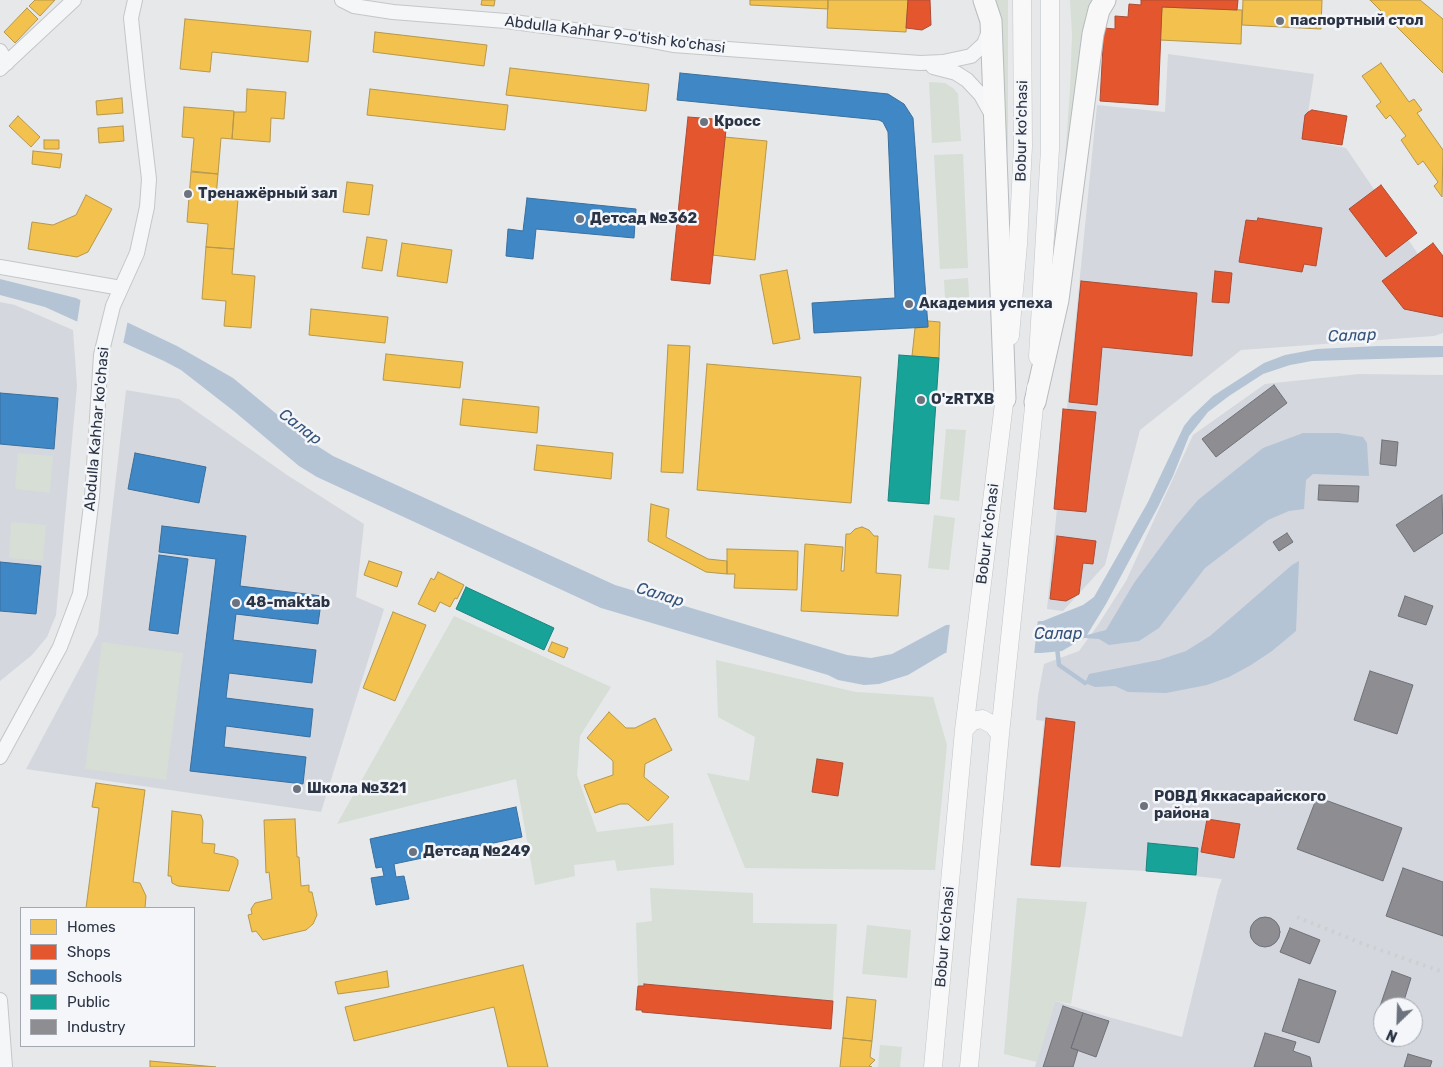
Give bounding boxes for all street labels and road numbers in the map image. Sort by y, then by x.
street label: Abdulla Kahhar 9-o'tish ko'chasi [504,13,726,57]
street label: Bobur ko'chasi [1012,80,1032,182]
street label: Abdulla Kahhar ko'chasi [81,346,113,512]
street label: Bobur ko'chasi [973,483,1003,585]
street label: Bobur ko'chasi [932,886,958,988]

